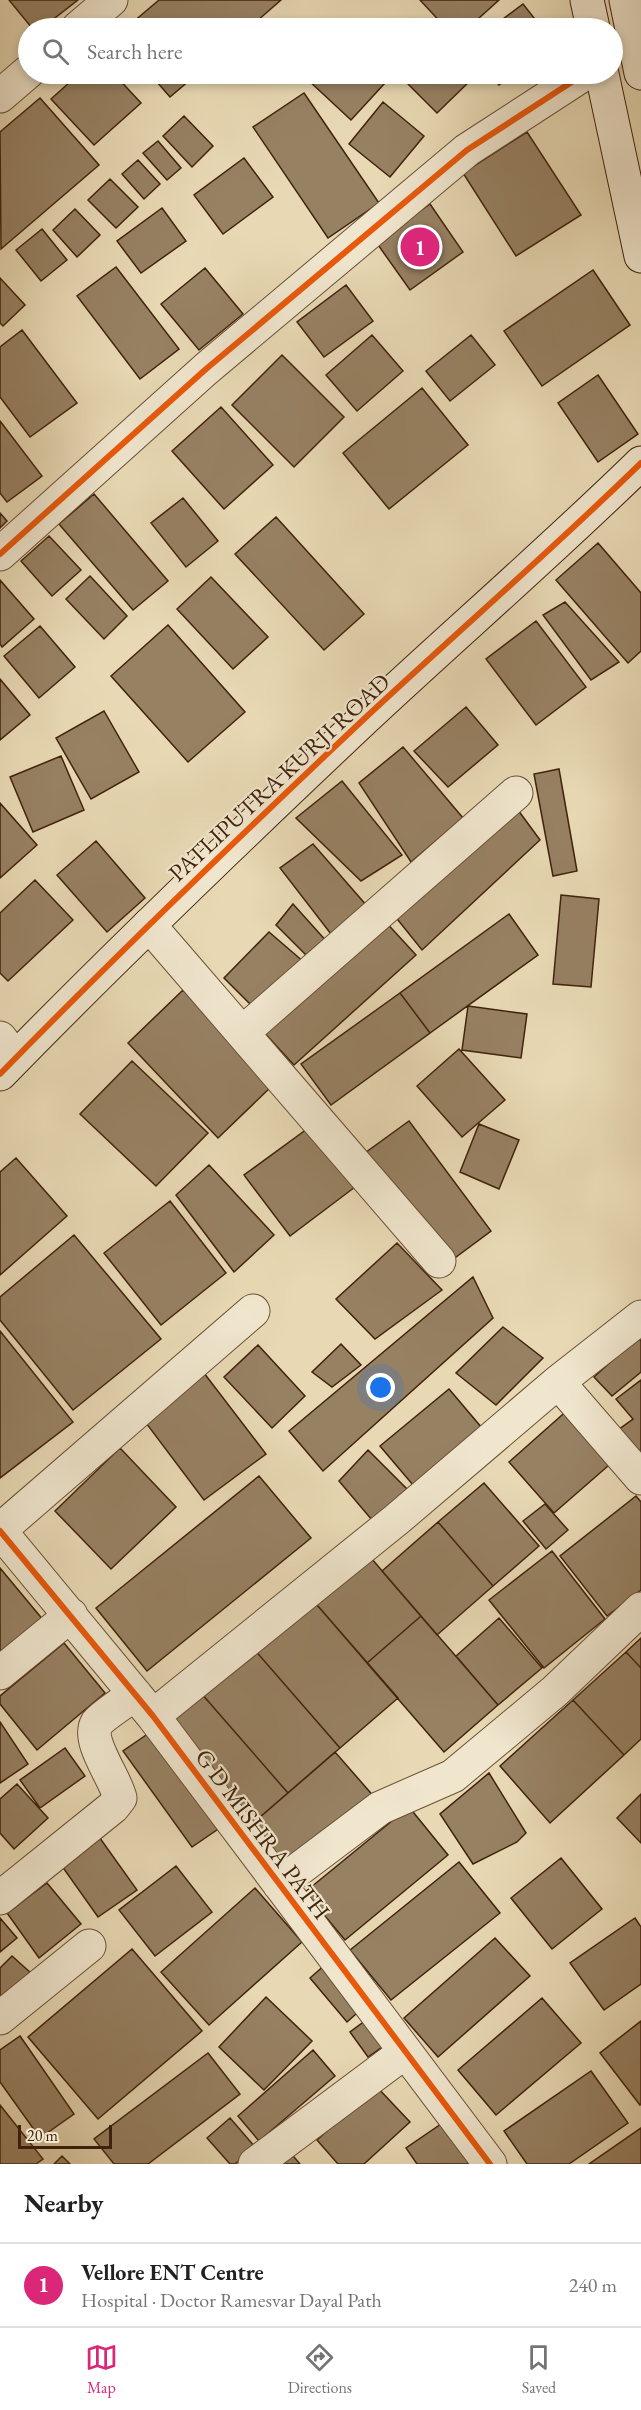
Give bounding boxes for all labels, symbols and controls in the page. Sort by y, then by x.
search box [18,18,623,84]
icon: search [39,35,72,68]
text: Search here [87,37,182,66]
pin: 1 [400,224,440,270]
street label: PATLIPUTRA KURJI ROAD [162,666,396,888]
your location [366,1373,395,1402]
street label: G D MISHRA PATH [189,1742,337,1926]
scale bar [18,2122,112,2150]
text: 20 m [27,2125,58,2146]
text: Nearby [24,2186,104,2220]
text: Vellore ENT Centre [81,2258,264,2287]
text: 1 [38,2272,49,2298]
text: 240 m [569,2272,617,2298]
text: Hospital · Doctor Ramesvar Dayal Path [81,2287,382,2313]
tab: Map [85,2341,118,2398]
tab: Directions [288,2341,352,2398]
tab: Saved [522,2341,556,2398]

